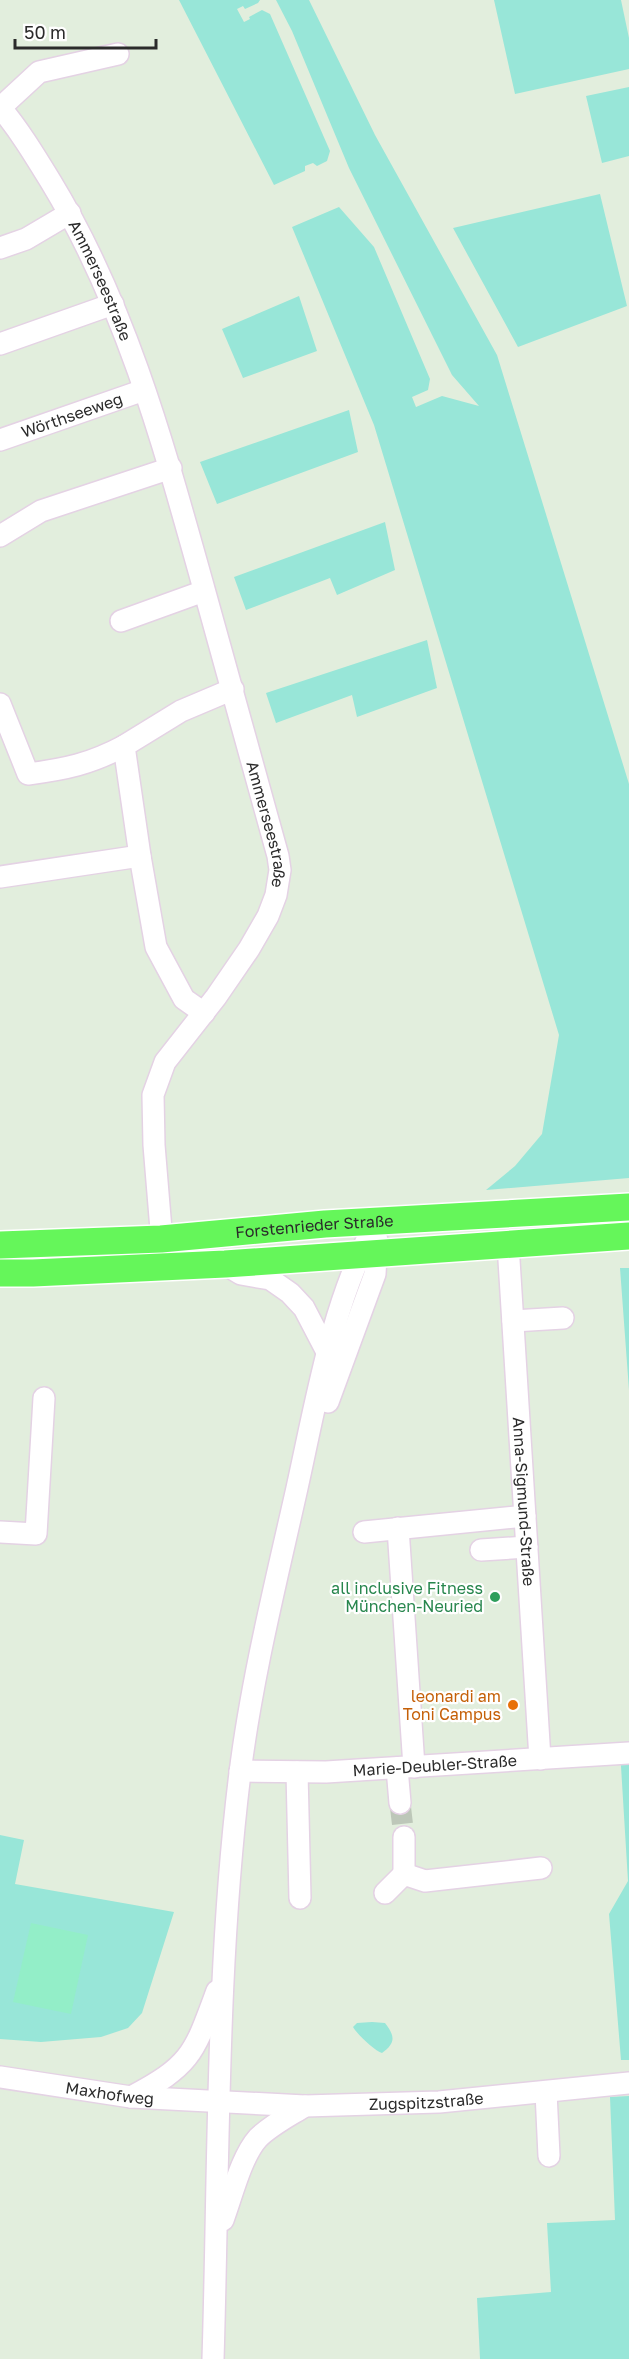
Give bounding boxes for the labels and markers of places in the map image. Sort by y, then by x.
place label: all inclusive Fitness München-Neuried [331,1578,483,1616]
marker: all inclusive Fitness München-Neuried [488,1590,502,1604]
place label: leonardi am Toni Campus [403,1686,501,1724]
marker: leonardi am Toni Campus [506,1698,520,1712]

